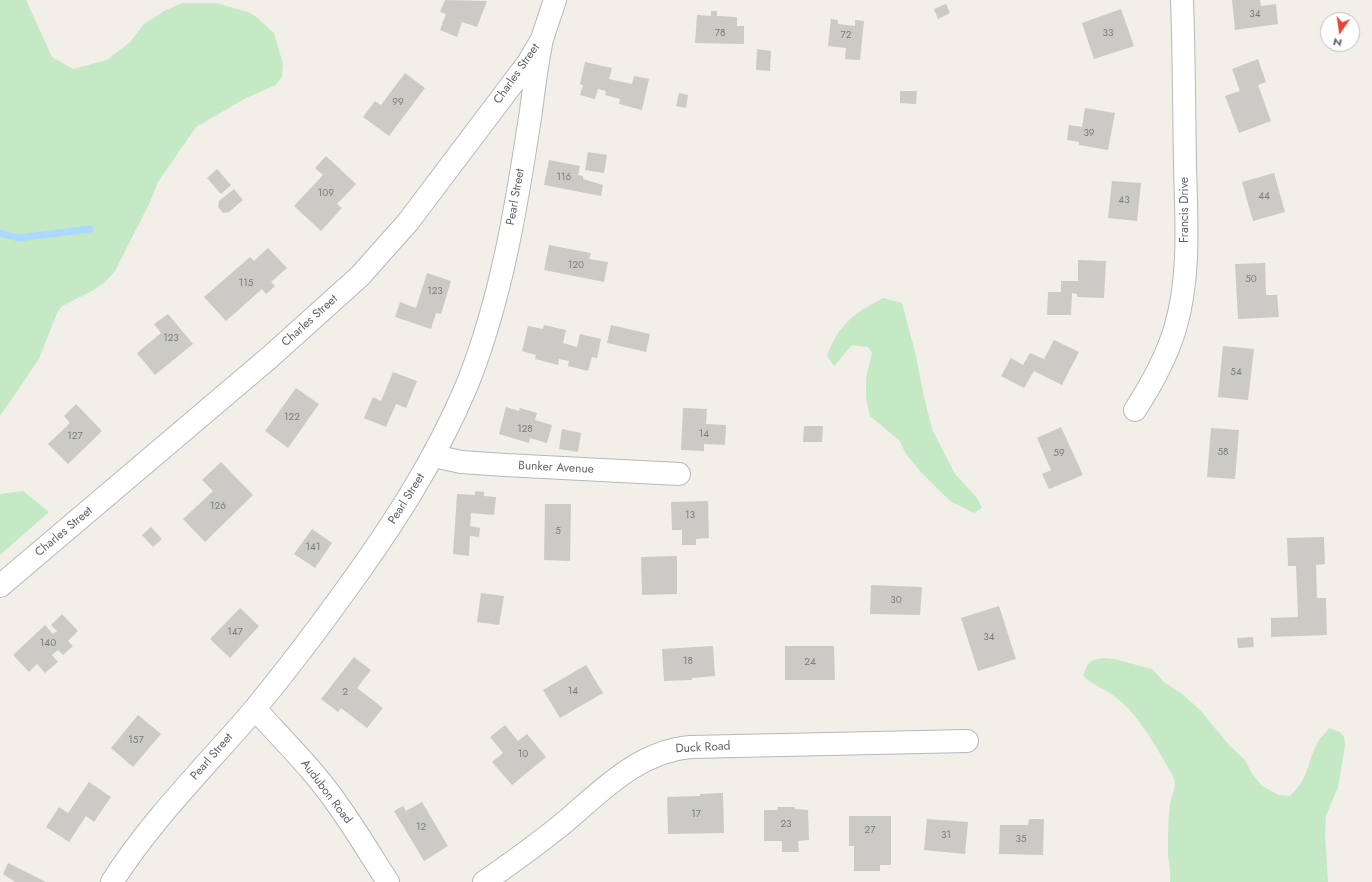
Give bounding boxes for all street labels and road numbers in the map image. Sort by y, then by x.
street label: Charles Street [491,41,543,107]
street label: Pearl Street [504,168,528,226]
street label: Francis Drive [1178,177,1192,243]
street label: Charles Street [279,292,341,350]
street label: Bunker Avenue [518,459,594,477]
street label: Pearl Street [386,471,428,527]
street label: Charles Street [32,504,96,560]
street label: Pearl Street [188,731,236,783]
street label: Duck Road [675,739,731,757]
street label: Audubon Road [297,757,355,827]

